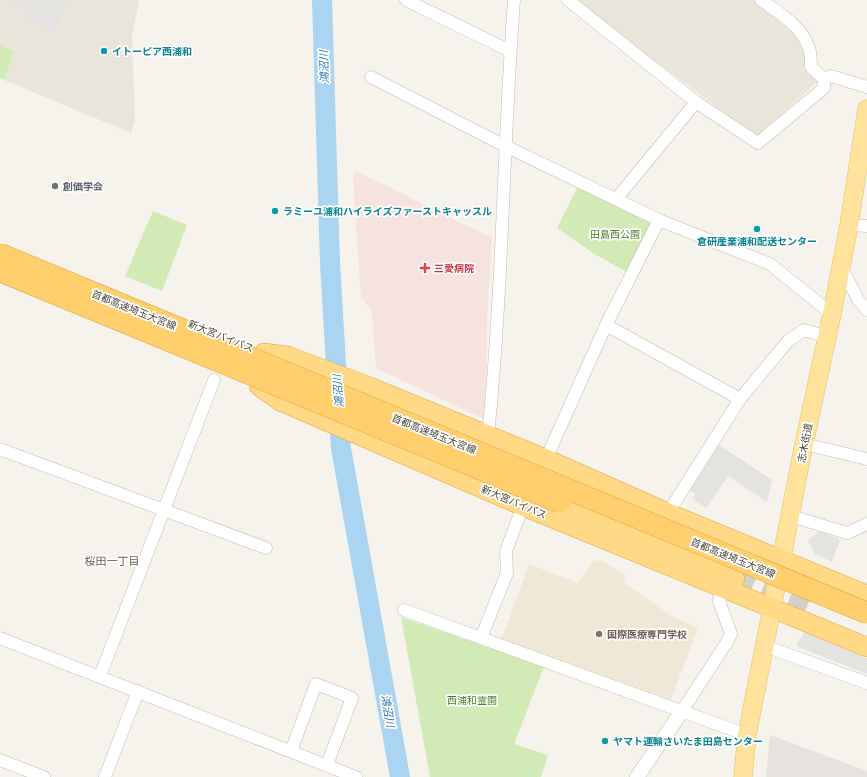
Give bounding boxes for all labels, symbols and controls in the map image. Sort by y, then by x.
place label: イトーピア西浦和 [112,45,192,58]
marker: イトーピア西浦和 [99,46,109,56]
water label: 鴻沼川 [316,49,332,84]
place label: 創価学会 [62,180,103,193]
marker: 創価学会 [50,181,60,191]
place label: ラミーユ浦和ハイライズファーストキャッスル [283,205,492,218]
marker: ラミーユ浦和ハイライズファーストキャッスル [270,206,280,216]
marker: 倉研産業浦和配送センター [752,224,762,234]
park label: 田島西公園 [590,228,640,241]
place label: 倉研産業浦和配送センター [697,235,817,248]
marker: 三愛病院 [419,262,431,274]
place label: 三愛病院 [434,262,474,275]
street label: 首都高速埼玉大宮線 [90,287,178,333]
street label: 新大宮バイパス [186,317,256,355]
water label: 鴻沼川 [330,373,346,408]
street label: 首都高速埼玉大宮線 [390,411,478,457]
street label: 志木街道 [795,422,815,464]
street label: 新大宮バイパス [479,482,549,522]
street label: 首都高速埼玉大宮線 [689,535,777,581]
district label: 桜田一丁目 [85,554,140,568]
place label: 国際医療専門学校 [607,628,687,641]
marker: 国際医療専門学校 [594,629,604,639]
water label: 鴻沼川 [378,694,398,729]
park label: 西浦和霊園 [447,694,497,707]
place label: ヤマト運輸さいたま田島センター [613,735,763,748]
marker: ヤマト運輸さいたま田島センター [600,736,610,746]

